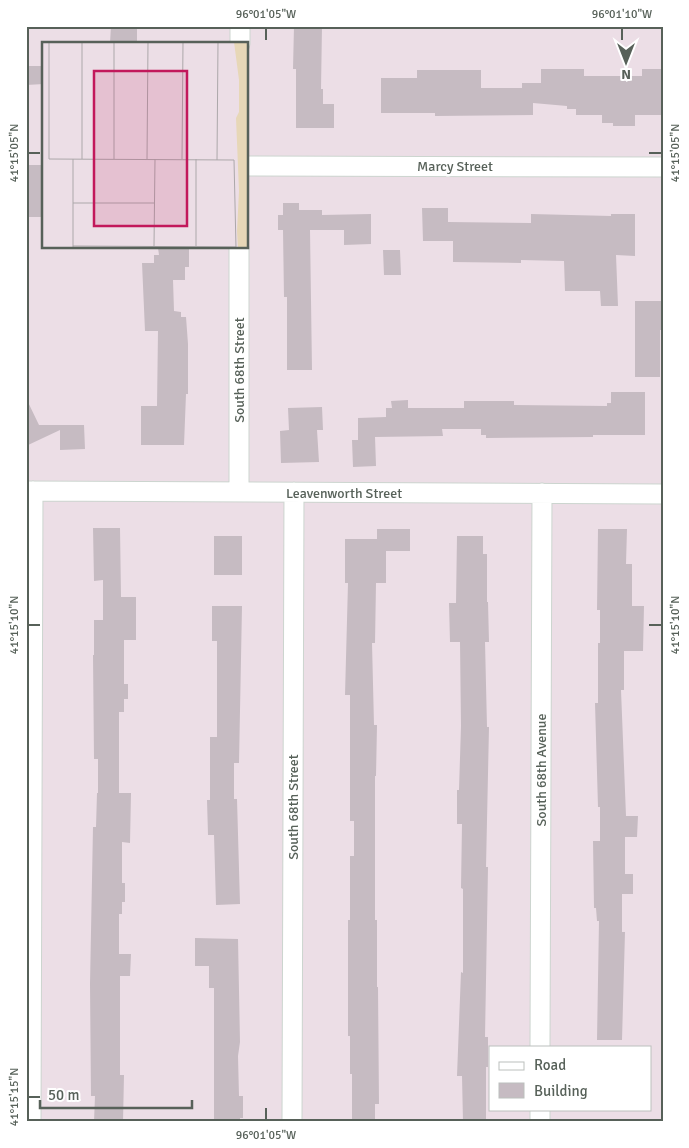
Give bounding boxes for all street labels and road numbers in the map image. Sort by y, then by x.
street label: Marcy Street [417,158,493,175]
street label: South 68th Street [231,317,248,423]
street label: Leavenworth Street [286,485,402,502]
street label: South 68th Avenue [533,714,550,826]
street label: South 68th Street [285,754,302,860]

